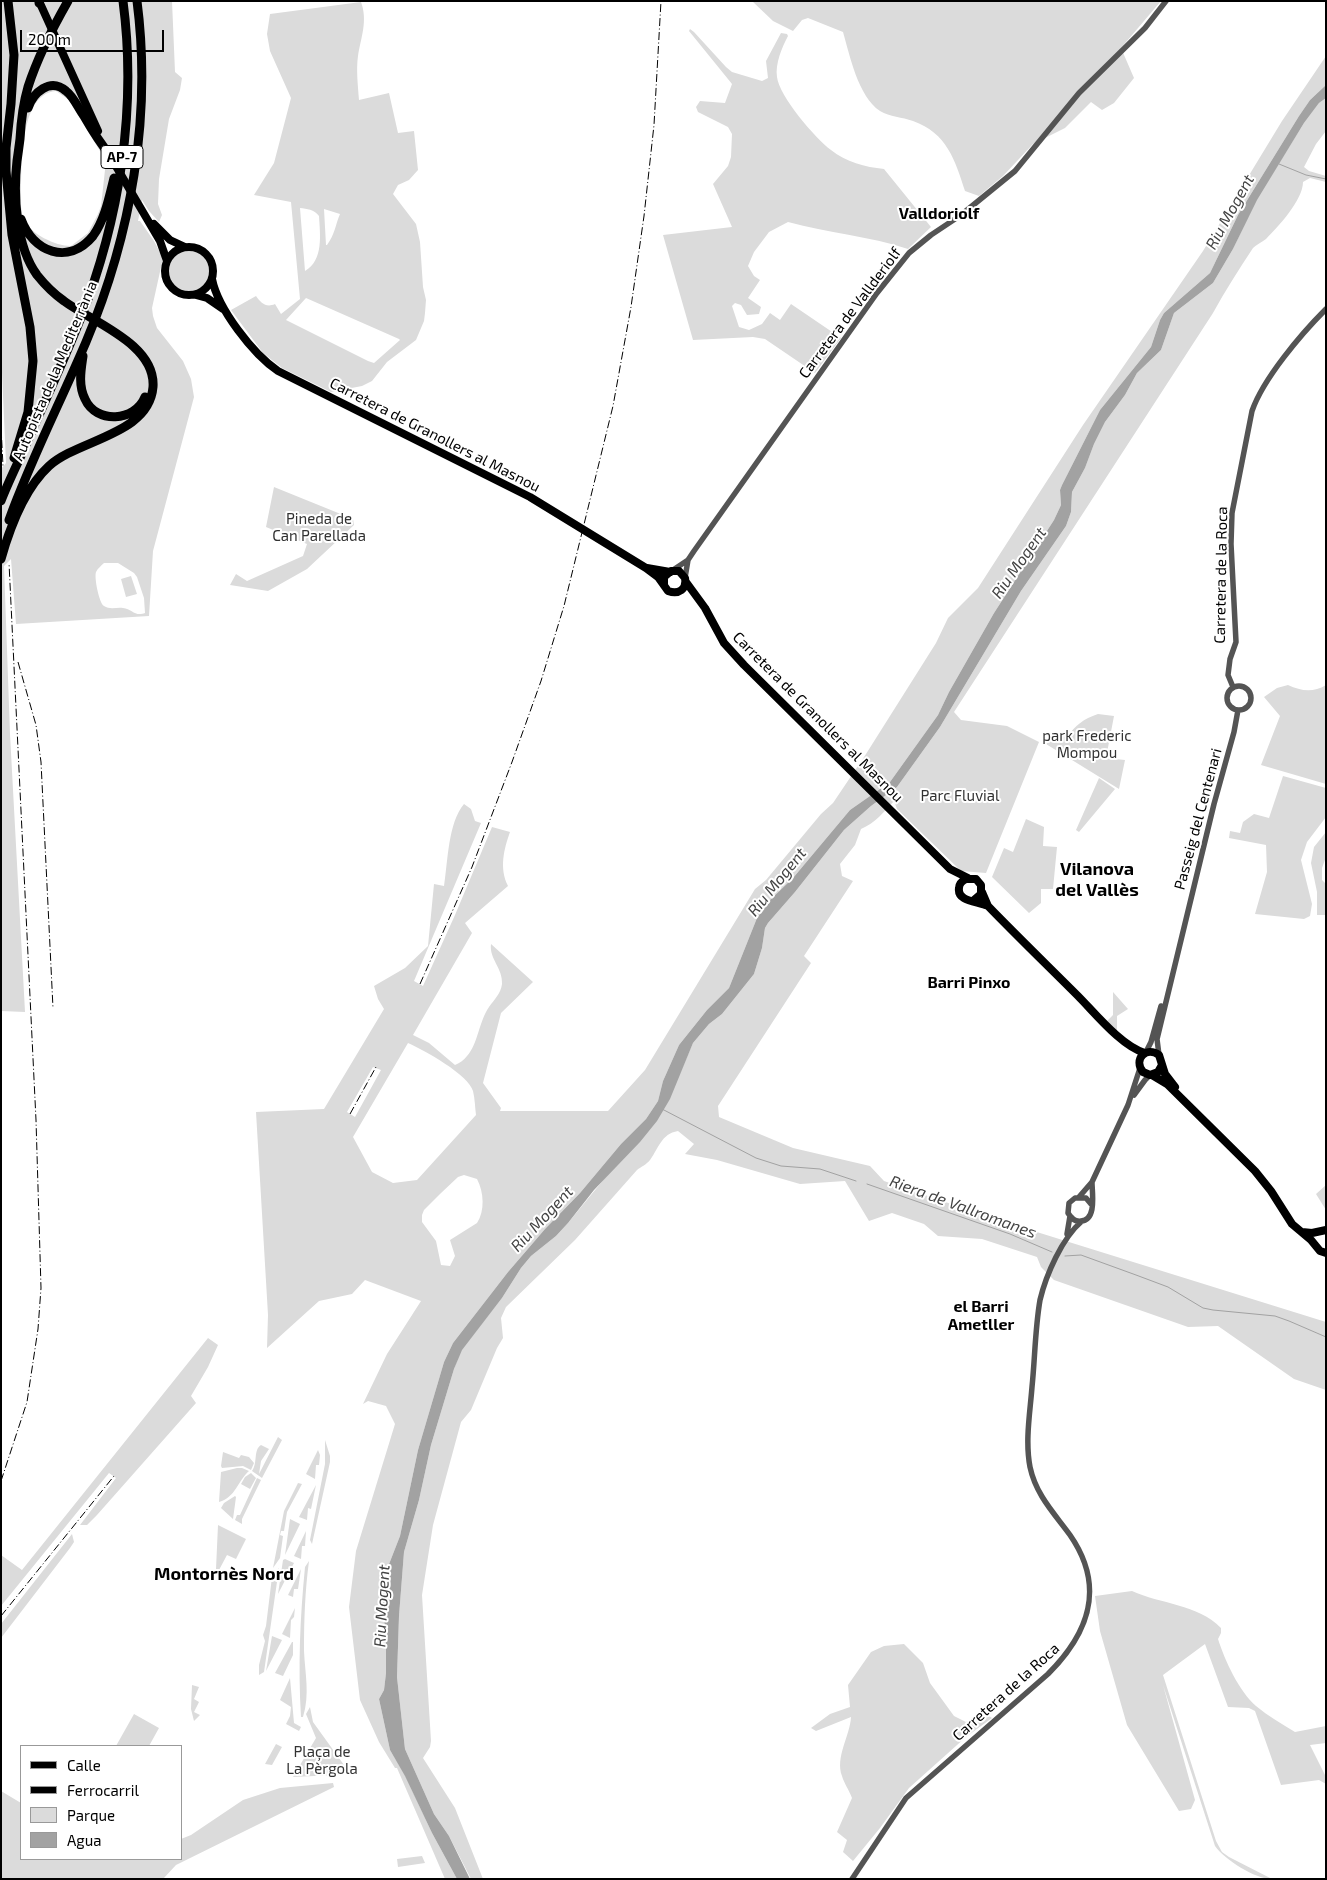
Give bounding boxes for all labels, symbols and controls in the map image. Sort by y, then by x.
scale bar [22,20,166,52]
text: 200 m [28,30,71,48]
road number: AP-7 [101,146,143,168]
water label: Riu Mogent [1202,171,1258,253]
district label: Valldoriolf [899,204,979,224]
street label: Carretera de Vallderiolf [795,244,905,382]
street label: Autopista de la Mediterrània [9,278,101,464]
street label: Carretera de Granollers al Masnou [327,374,543,496]
street label: Carretera de la Roca [1211,506,1231,644]
park label: Pineda de Can Parellada [272,510,366,545]
water label: Riu Mogent [987,524,1051,602]
street label: Carretera de Granollers al Masnou [729,628,907,806]
park label: park Frederic Mompou [1042,727,1132,762]
street label: Passeig del Centenari [1170,746,1226,892]
park label: Parc Fluvial [921,787,999,805]
water label: Riu Mogent [744,844,810,920]
district label: Vilanova del Vallès [1055,858,1139,901]
district label: Barri Pinxo [927,973,1011,993]
water label: Riera de Vallromanes [887,1172,1039,1242]
water label: Riu Mogent [507,1182,577,1256]
district label: el Barri Ametller [948,1297,1014,1335]
district label: Montornès Nord [154,1563,294,1585]
water label: Riu Mogent [370,1564,394,1648]
street label: Carretera de la Roca [949,1639,1063,1745]
park label: Plaça de La Pèrgola [286,1743,358,1778]
legend [20,1745,182,1860]
text: Calle [67,1756,101,1774]
text: Ferrocarril [67,1781,139,1799]
text: Parque [67,1806,115,1824]
text: Agua [67,1831,102,1849]

